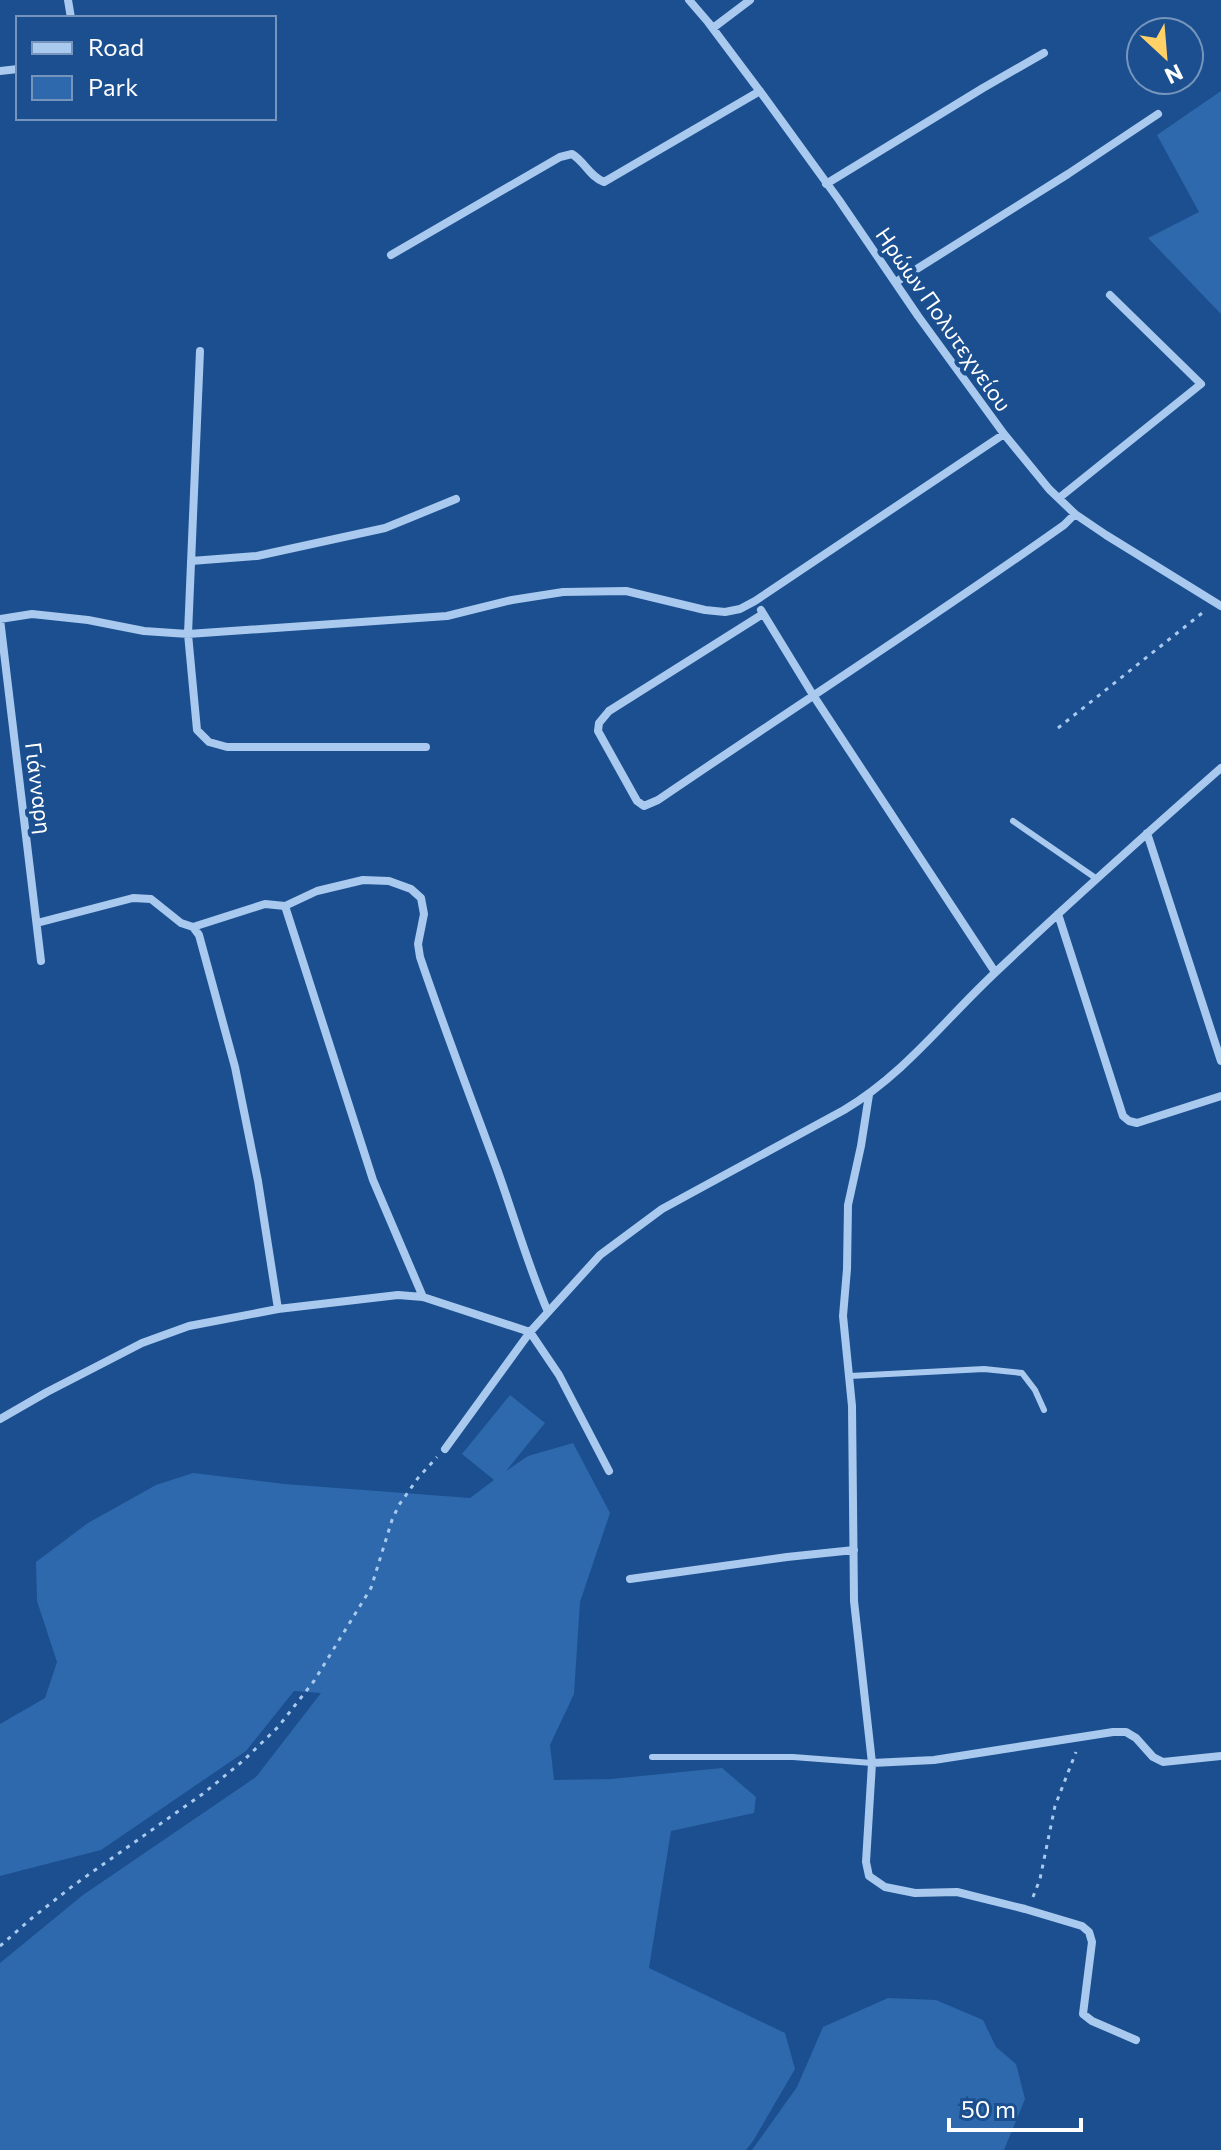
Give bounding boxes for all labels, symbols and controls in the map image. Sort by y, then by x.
legend [16,16,276,120]
north arrow [1125,16,1205,96]
text: Road [88,32,144,61]
text: N [1161,59,1187,90]
text: Park [88,72,138,101]
street label: Ηρώων Πολυτεχνείου [870,222,1018,416]
street label: Γιάνναρη [20,741,58,835]
scale bar [949,2082,1081,2132]
text: 50 m [961,2094,1016,2123]

